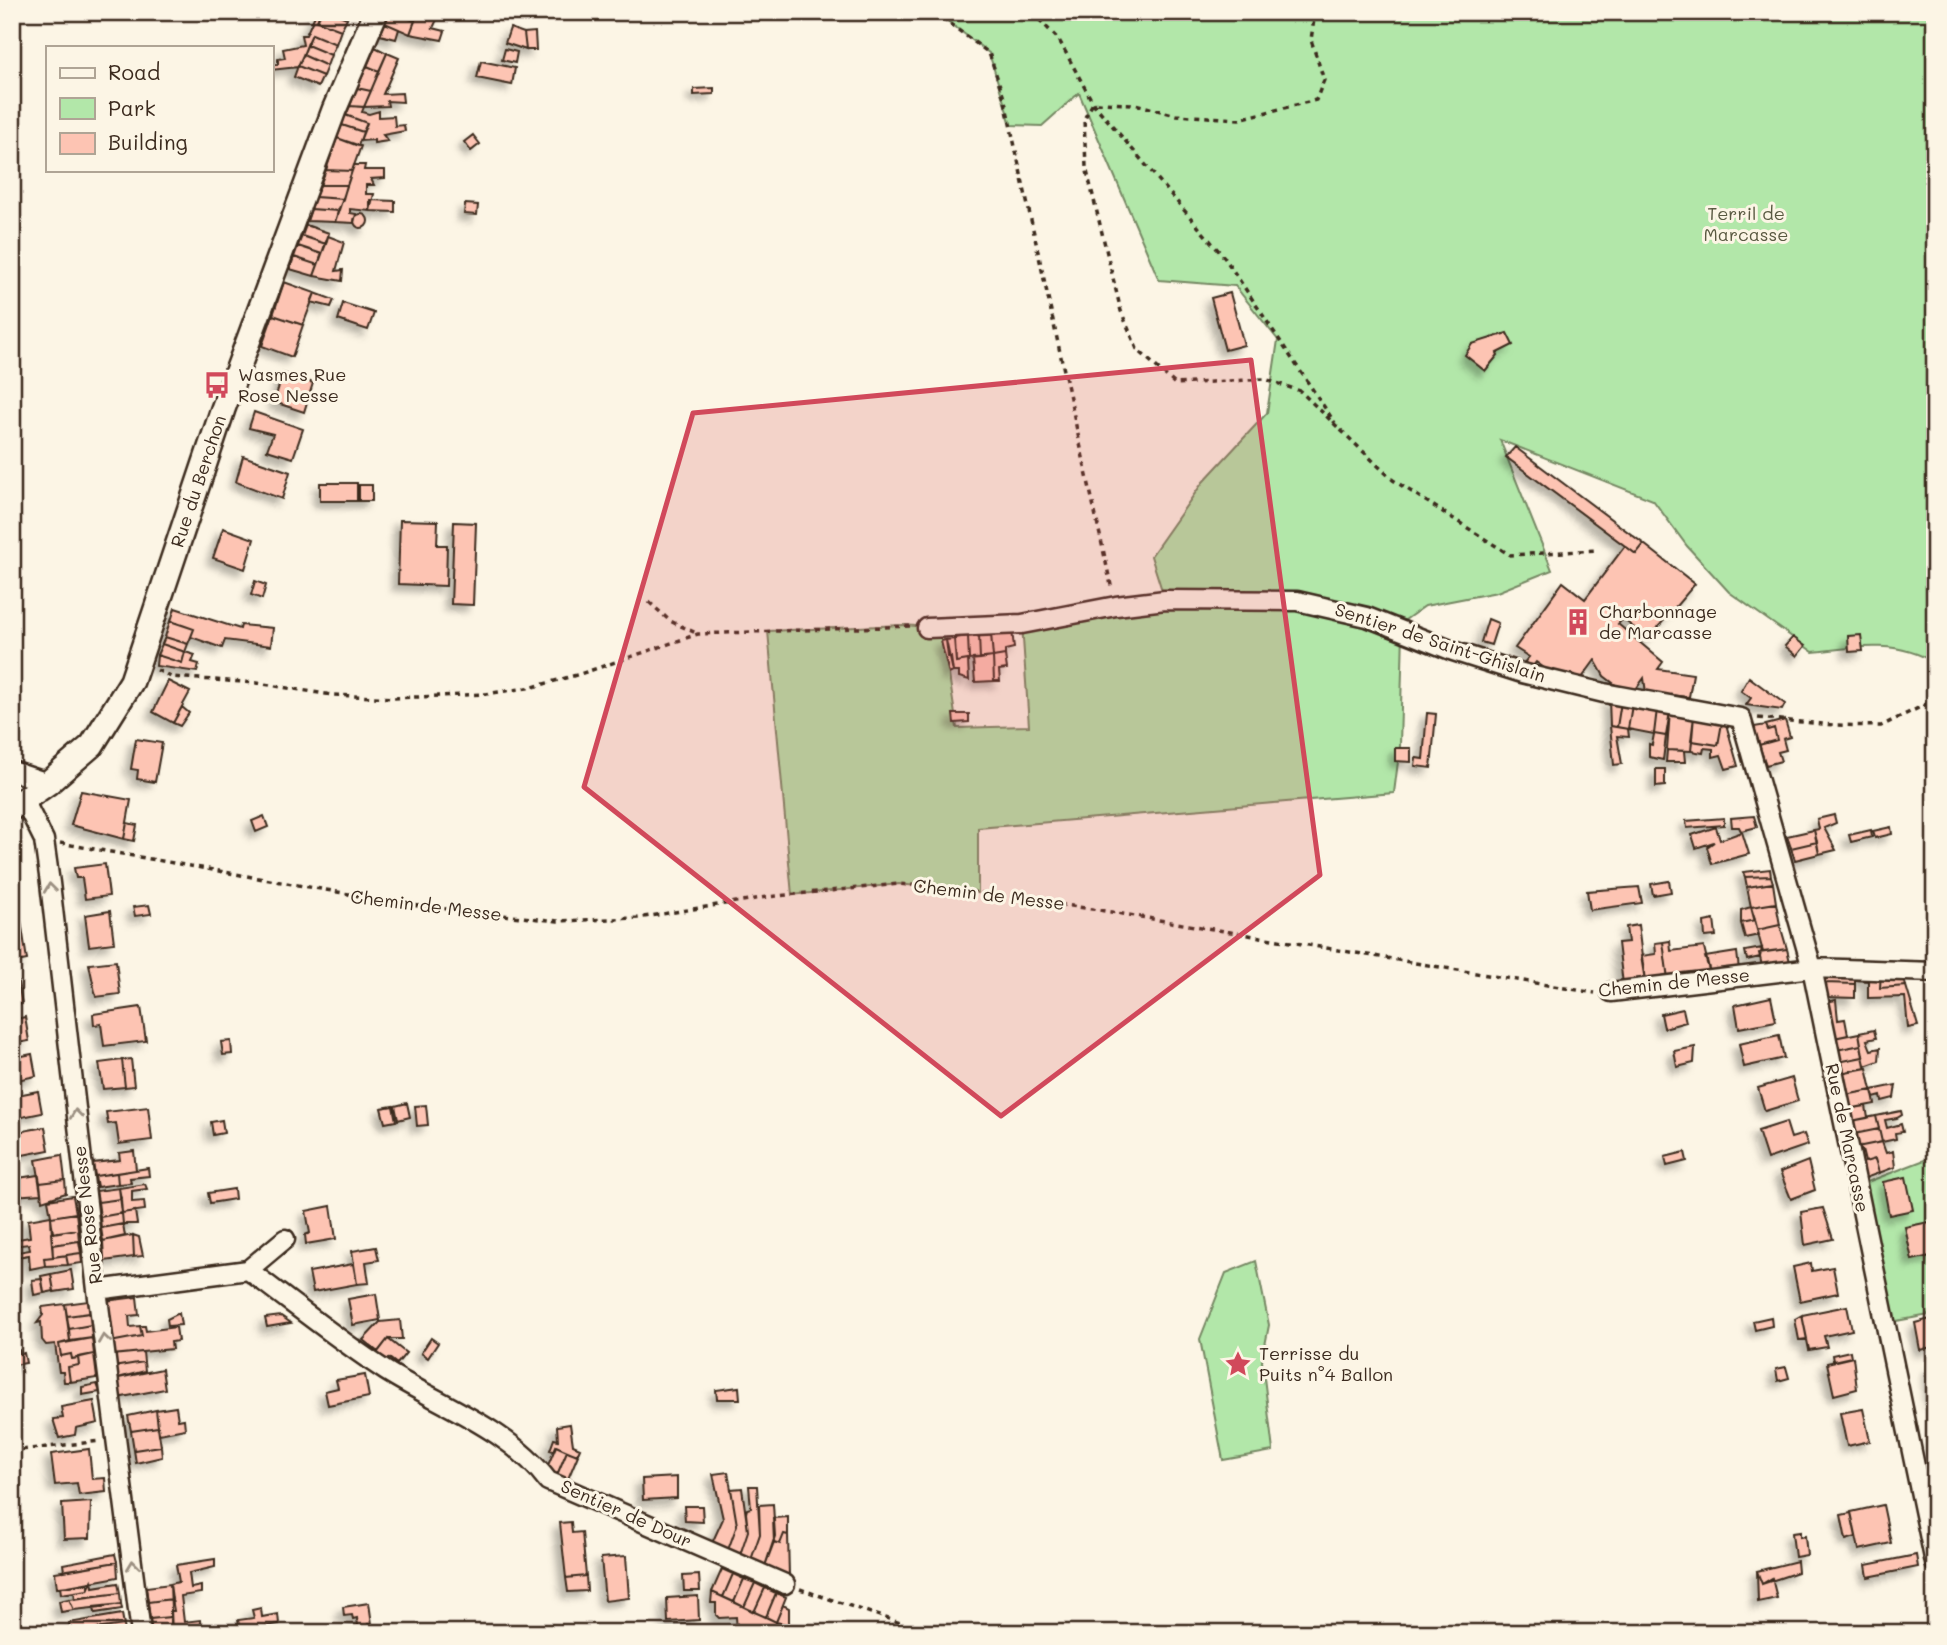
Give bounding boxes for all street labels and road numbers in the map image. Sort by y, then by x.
street label: Rue du Berchon [165,412,231,550]
street label: Sentier de Saint-Ghislain [1332,597,1549,687]
street label: Chemin de Messe [912,873,1066,915]
street label: Chemin de Messe [349,884,503,926]
street label: Chemin de Messe [1597,962,1751,1002]
street label: Rue de Marcasse [1820,1061,1875,1214]
street label: Rue Rose Nesse [67,1145,107,1286]
street label: Sentier de Dour [557,1473,696,1553]

